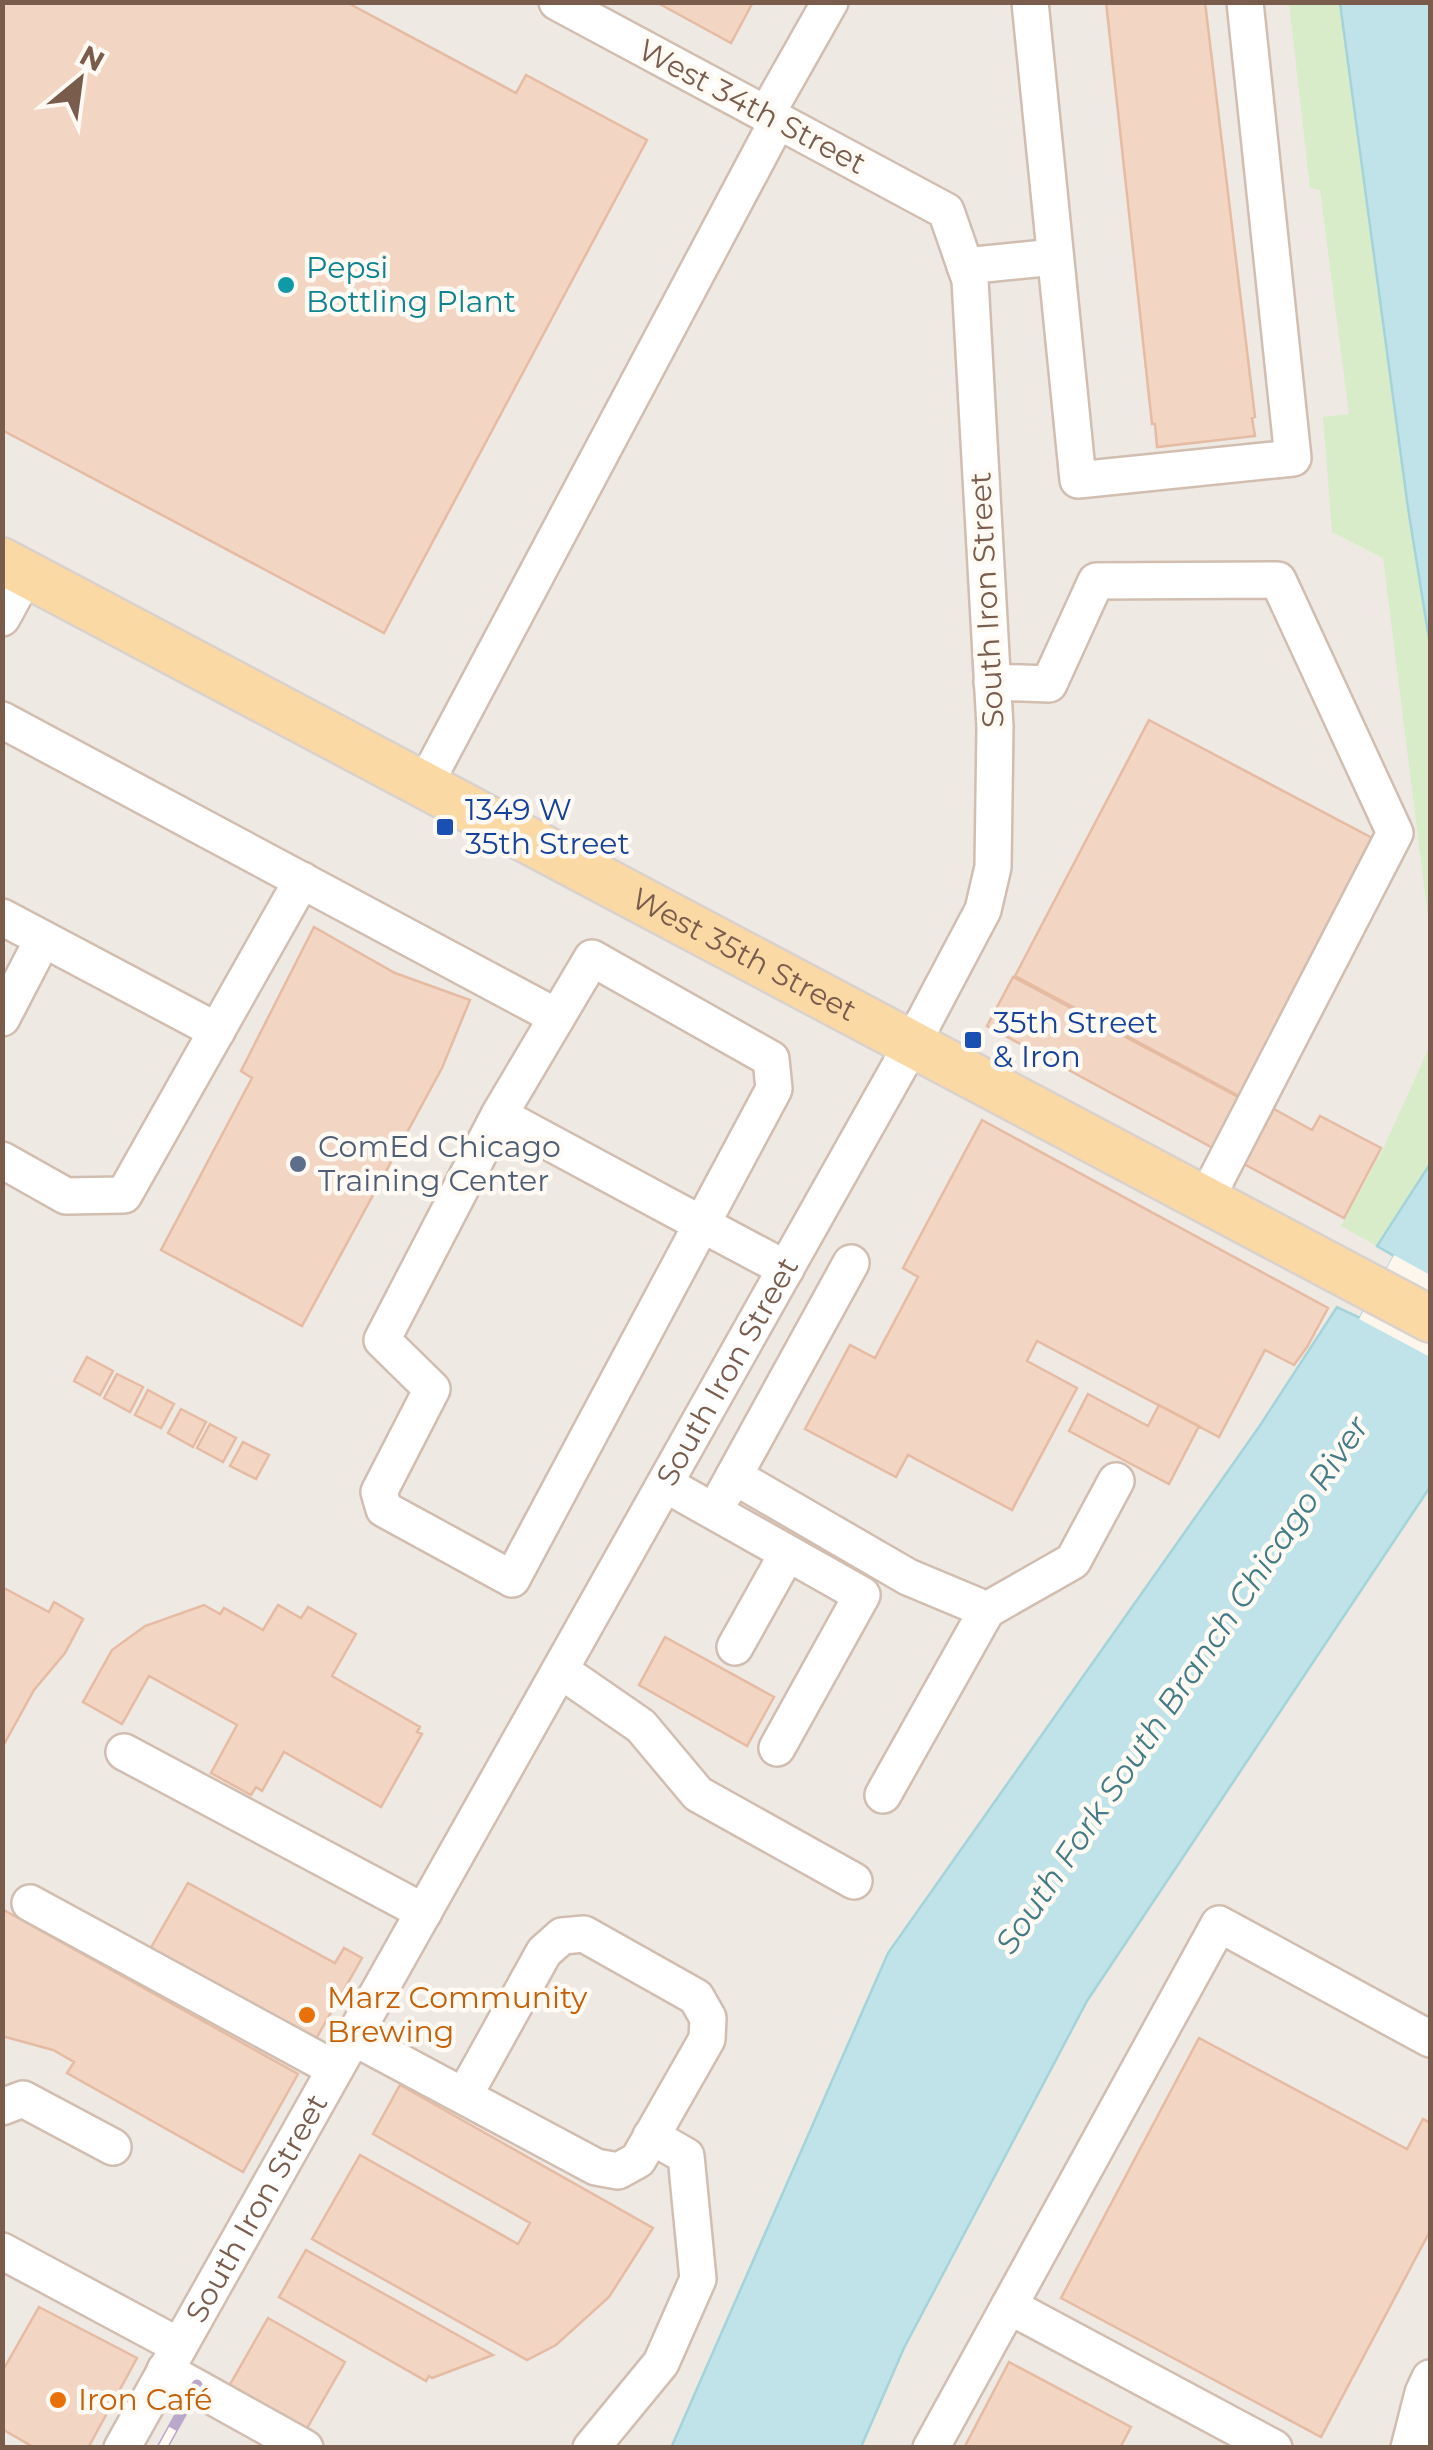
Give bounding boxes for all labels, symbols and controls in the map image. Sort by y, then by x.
north arrow [30,30,130,130]
street label: West 34th Street [632,31,872,182]
text: N [74,38,110,78]
place label: Pepsi Bottling Plant [306,249,516,320]
marker: Pepsi Bottling Plant [275,274,297,296]
street label: South Iron Street [961,471,1012,729]
place label: 1349 W 35th Street [465,791,630,862]
marker: 1349 W 35th Street [434,816,456,838]
street label: West 35th Street [625,880,863,1029]
place label: 35th Street & Iron [993,1004,1158,1075]
marker: 35th Street & Iron [962,1029,984,1051]
place label: ComEd Chicago Training Center [318,1128,561,1199]
marker: ComEd Chicago Training Center [287,1153,309,1175]
street label: South Iron Street [648,1251,806,1492]
water label: South Fork South Branch Chicago River [987,1408,1377,1961]
place label: Marz Community Brewing [327,1979,588,2050]
marker: Marz Community Brewing [296,2004,318,2026]
street label: South Iron Street [177,2087,335,2329]
place label: Iron Café [78,2381,212,2418]
marker: Iron Café [47,2389,69,2411]

